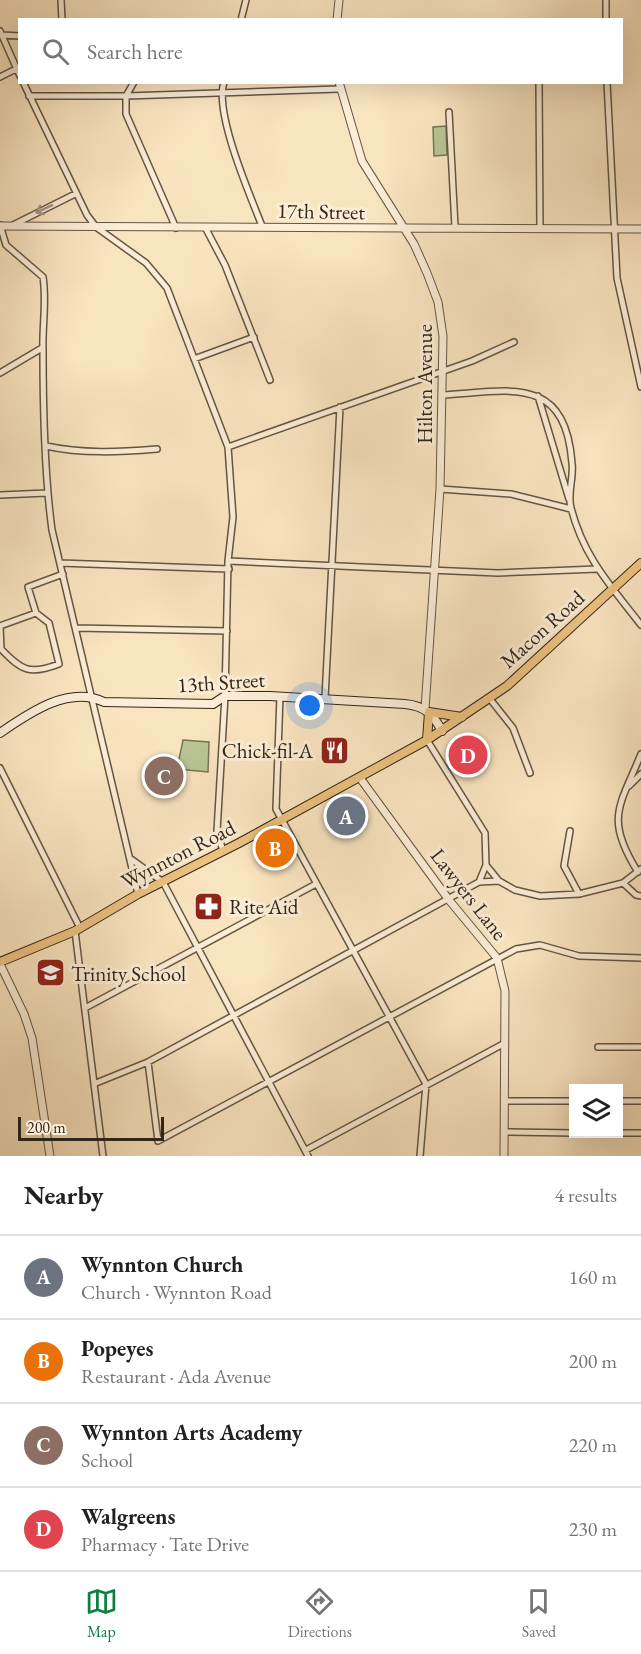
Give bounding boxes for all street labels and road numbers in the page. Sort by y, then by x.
street label: 17th Street [277,197,366,225]
street label: Hilton Avenue [411,324,438,444]
street label: Macon Road [494,584,590,674]
street label: 13th Street [176,665,266,699]
street label: Wynnton Road [116,813,240,894]
street label: Lawyers Lane [425,843,513,945]

